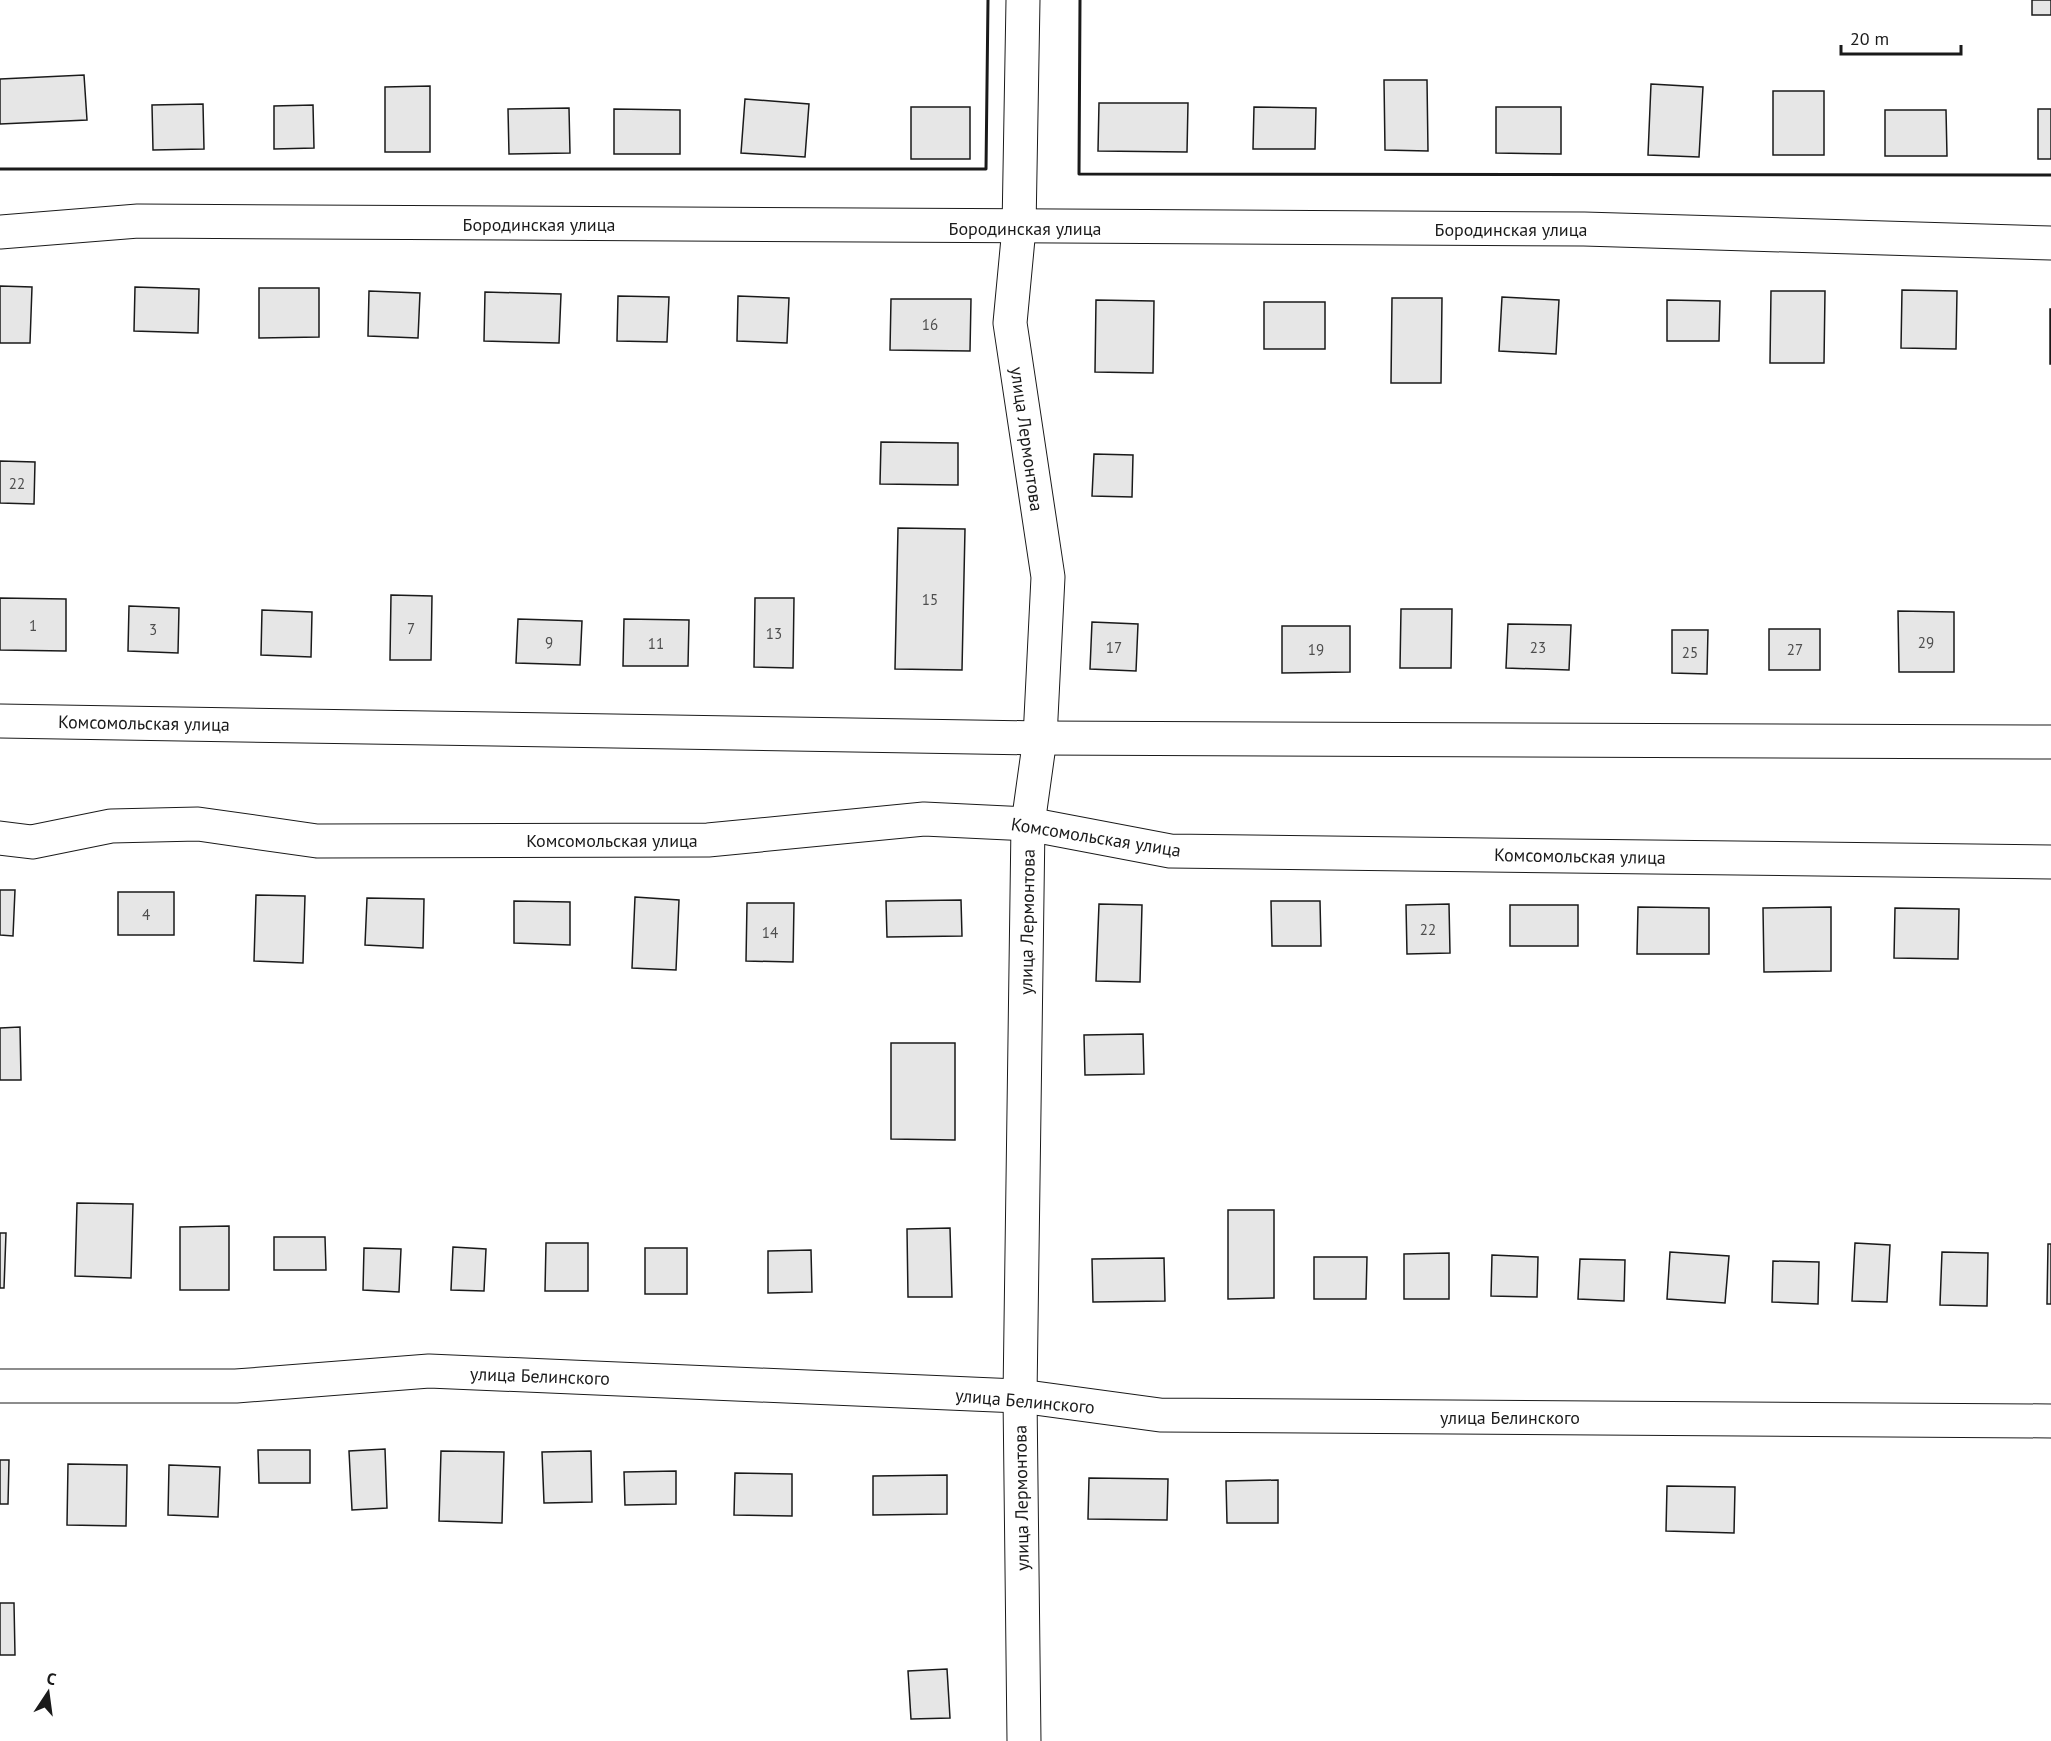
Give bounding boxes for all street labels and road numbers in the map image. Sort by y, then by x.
street label: Бородинская улица [463,213,615,236]
street label: Бородинская улица [949,217,1101,240]
street label: Бородинская улица [1435,218,1587,241]
street label: улица Лермонтова [1005,365,1049,513]
street label: Комсомольская улица [58,710,230,736]
street label: Комсомольская улица [1009,812,1183,862]
street label: Комсомольская улица [526,829,698,852]
street label: Комсомольская улица [1494,843,1666,869]
street label: улица Лермонтова [1014,849,1040,995]
street label: улица Белинского [470,1362,610,1390]
street label: улица Белинского [954,1383,1096,1419]
street label: улица Белинского [1440,1406,1580,1429]
street label: улица Лермонтова [1008,1425,1034,1571]

